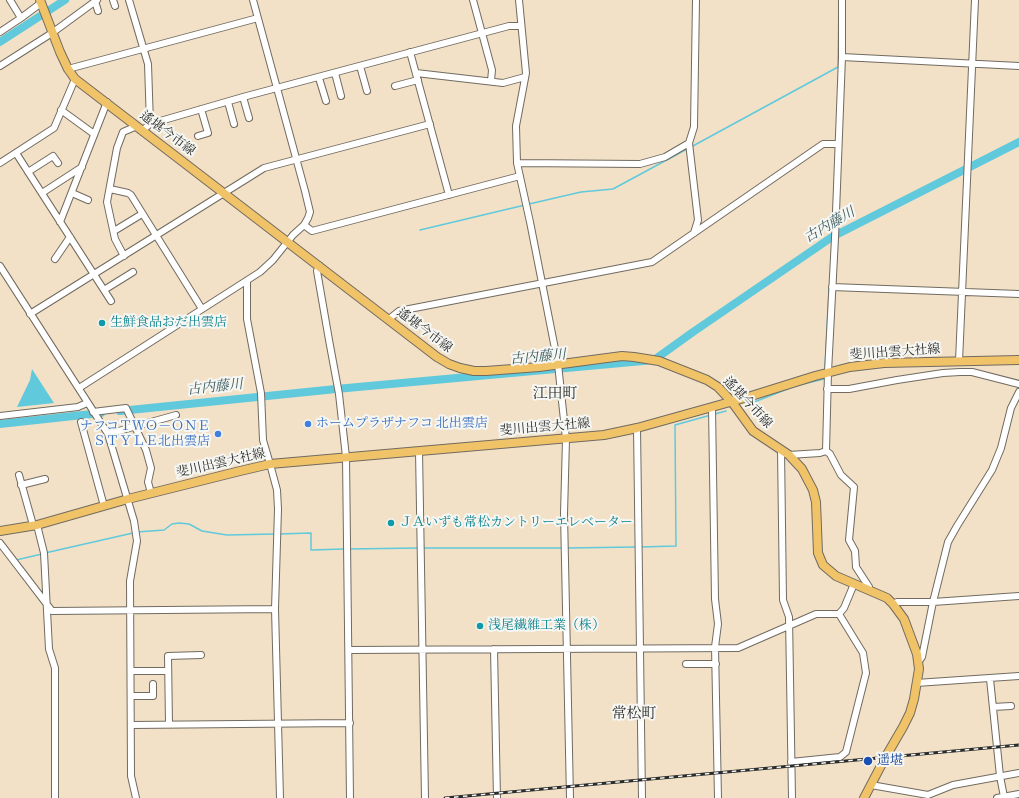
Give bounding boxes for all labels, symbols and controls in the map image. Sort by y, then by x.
street label: 遙堪今市線 [136,108,198,160]
water label: 古内藤川 [802,205,858,247]
street label: 遙堪今市線 [393,305,455,357]
place label: 生鮮食品おだ出雲店 [110,315,227,331]
marker: 生鮮食品おだ出雲店 [97,318,107,328]
street label: 斐川出雲大社線 [849,342,941,364]
water label: 古内藤川 [509,347,567,369]
street label: 遙堪今市線 [719,374,775,432]
water label: 古内藤川 [186,377,244,399]
district label: 江田町 [533,386,577,404]
place label: ホームプラザナフコ 北出雲店 [316,416,488,432]
street label: 斐川出雲大社線 [499,416,591,440]
place label: ナフコＴＷＯ－ＯＮＥ ＳＴＹＬＥ北出雲店 [80,419,210,450]
marker: ホームプラザナフコ 北出雲店 [303,419,313,429]
marker: ナフコＴＷＯ－ＯＮＥ ＳＴＹＬＥ北出雲店 [213,429,223,439]
street label: 斐川出雲大社線 [175,446,267,482]
place label: ＪＡいずも常松カントリーエレベーター [399,515,633,531]
marker: ＪＡいずも常松カントリーエレベーター [386,518,396,528]
place label: 浅尾繊維工業（株） [488,618,605,634]
marker: 浅尾繊維工業（株） [475,621,485,631]
district label: 常松町 [612,706,656,724]
place label: 遥堪 [877,753,903,769]
marker: 遥堪 [862,755,874,767]

